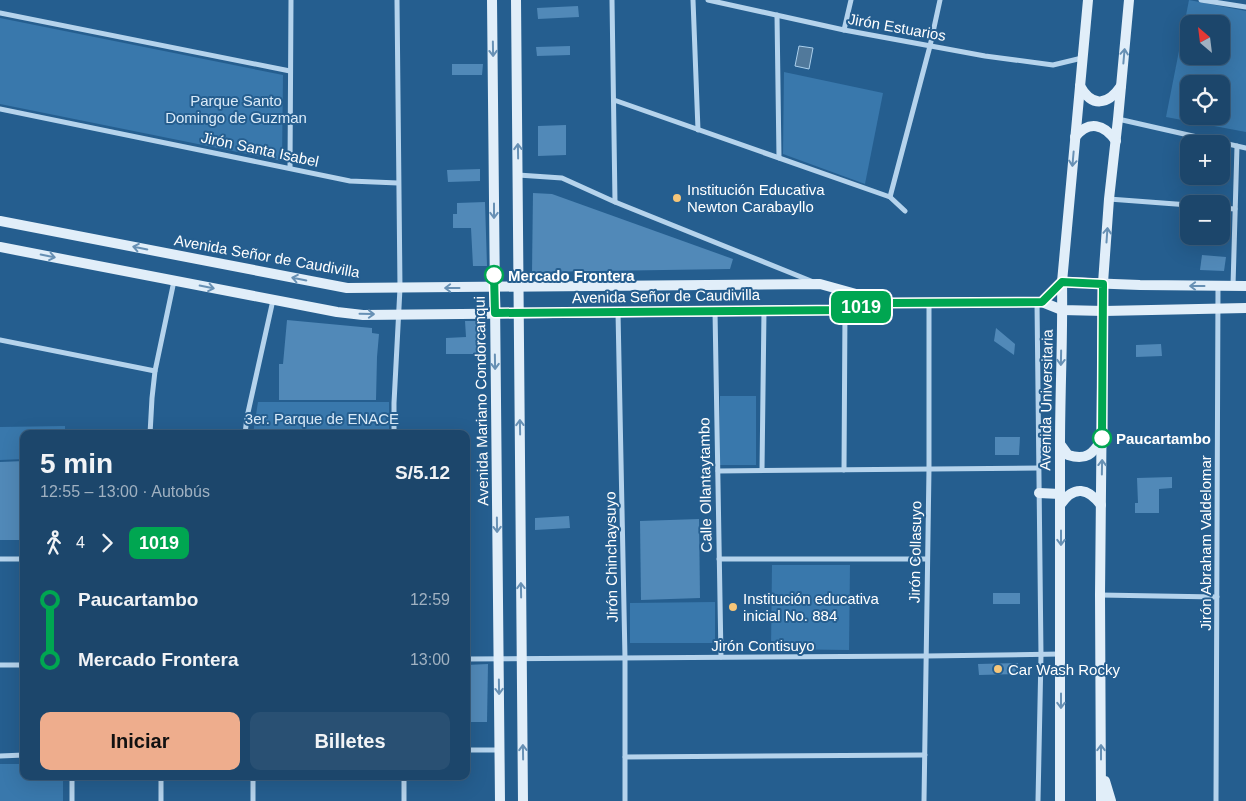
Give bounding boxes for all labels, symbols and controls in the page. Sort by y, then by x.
street label: Jirón Estuarios [847,10,947,44]
north arrow [1180,15,1230,65]
map controls [1180,15,1230,245]
one-way arrow [488,40,497,56]
one-way arrow [1119,48,1129,64]
button: locate [1180,75,1230,125]
park label: Parque Santo Domingo de Guzman [165,92,307,126]
street label: Jirón Santa Isabel [200,128,320,170]
button: + [1180,135,1230,185]
one-way arrow [513,143,522,159]
one-way arrow [1068,150,1078,166]
place label: Institución Educativa Newton Carabayllo [687,181,825,215]
marker: Institución Educativa Newton Carabayllo [671,192,683,204]
button: − [1180,195,1230,245]
one-way arrow [489,202,499,219]
one-way arrow [1102,227,1111,243]
street label: Avenida Señor de Caudivilla [173,231,362,281]
one-way arrow [132,243,148,253]
one-way arrow [39,251,55,261]
marker: Mercado Frontera [484,265,504,285]
place label: Mercado Frontera [508,267,635,284]
one-way arrow [292,274,308,284]
one-way arrow [1190,281,1206,291]
one-way arrow [199,282,215,292]
one-way arrow [444,283,460,293]
street label: Avenida Señor de Caudivilla [572,286,761,306]
line badge: 1019 [826,291,896,323]
street label: Avenida Mariano Condorcanqui [471,296,491,506]
text: 1019 [841,297,881,317]
one-way arrow [359,310,375,319]
street label: Avenida Universitaria [1036,328,1056,471]
one-way arrow [1057,350,1066,366]
one-way arrow [490,354,500,370]
park label: 3er. Parque de ENACE [245,410,399,427]
street label: Calle Ollantaytambo [695,417,715,553]
one-way arrow [515,420,525,436]
marker: Paucartambo [1092,428,1112,448]
place label: Paucartambo [1116,430,1211,447]
text: 5 min [40,448,113,479]
street label: Jirón Abraham Valdelomar [1197,455,1214,631]
one-way arrow [1097,460,1106,476]
text: S/5.12 [395,462,450,483]
text: 12:55 – 13:00 · Autobús [40,483,210,500]
street label: Jirón Chinchaysuyo [601,491,621,623]
street label: Jirón Collasuyo [906,501,924,603]
one-way arrow [492,516,502,532]
icon: walk [40,529,68,557]
icon: forward [93,529,121,557]
one-way arrow [1056,530,1066,546]
text: 1019 [139,533,179,553]
text: 4 [76,534,85,551]
one-way arrow [516,582,526,598]
text: Paucartambo [78,589,198,610]
place label: Institución educativa inicial No. 884 [743,590,880,624]
text: 12:59 [410,591,450,608]
marker: Institución educativa inicial No. 884 [727,601,739,613]
street label: Jirón Contisuyo [711,637,815,654]
text: Mercado Frontera [78,649,238,670]
text: 13:00 [410,651,450,668]
place label: Car Wash Rocky [1008,661,1120,678]
marker: Car Wash Rocky [992,663,1004,675]
one-way arrow [494,678,504,695]
one-way arrow [1056,692,1066,709]
button: Iniciar [40,712,240,770]
button: Billetes [250,712,450,770]
one-way arrow [518,745,528,761]
one-way arrow [1096,745,1106,761]

